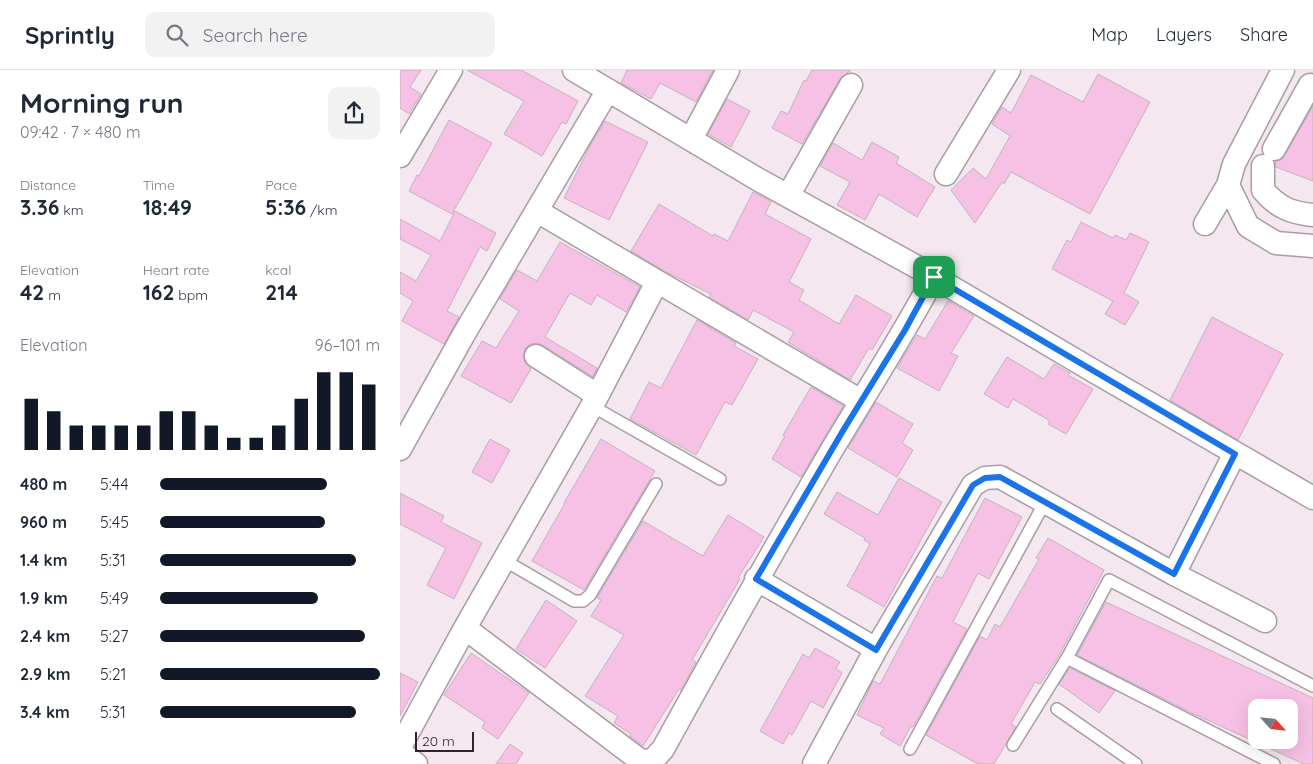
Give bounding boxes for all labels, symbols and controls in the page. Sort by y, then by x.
search box [145,12,495,57]
text: Sprintly [25,20,115,50]
icon: search [163,21,191,49]
text: Search here [203,23,308,47]
text: Map [1091,23,1128,46]
text: Layers [1156,23,1212,46]
text: Share [1240,23,1288,46]
text: Morning run [20,85,184,120]
button: share [328,87,380,139]
text: 09:42 · 7 × 480 m [20,122,141,142]
text: Distance [20,176,76,194]
text: Time [143,176,175,194]
text: Pace [265,176,297,194]
text: 3.36 [20,194,59,220]
text: 18:49 [143,194,192,220]
text: 5:36 [265,194,306,220]
text: km [59,201,84,219]
text: /km [306,201,337,219]
pin [913,256,955,298]
text: Elevation [20,261,79,279]
text: Heart rate [143,261,209,279]
text: kcal [265,261,291,279]
icon: arrive [920,263,948,291]
text: 42 [20,279,44,305]
text: 162 [143,279,174,305]
text: 214 [265,279,298,305]
text: m [44,286,61,304]
text: bpm [174,286,208,304]
text: Elevation [20,335,87,355]
text: 96–101 m [315,335,380,355]
text: 480 m [20,474,67,494]
text: 5:44 [100,474,129,494]
text: 960 m [20,512,67,532]
text: 5:45 [100,512,129,532]
text: 1.4 km [20,550,67,570]
text: 5:31 [100,550,126,570]
text: 1.9 km [20,588,68,608]
text: 5:49 [100,588,129,608]
text: 2.4 km [20,626,70,646]
text: 5:27 [100,626,128,646]
text: 2.9 km [20,664,71,684]
text: 5:21 [100,664,127,684]
north arrow [1248,699,1298,749]
map controls [1248,699,1298,749]
text: 3.4 km [20,702,70,722]
text: 5:31 [100,702,126,722]
scale bar [415,729,474,752]
text: 20 m [422,732,455,750]

